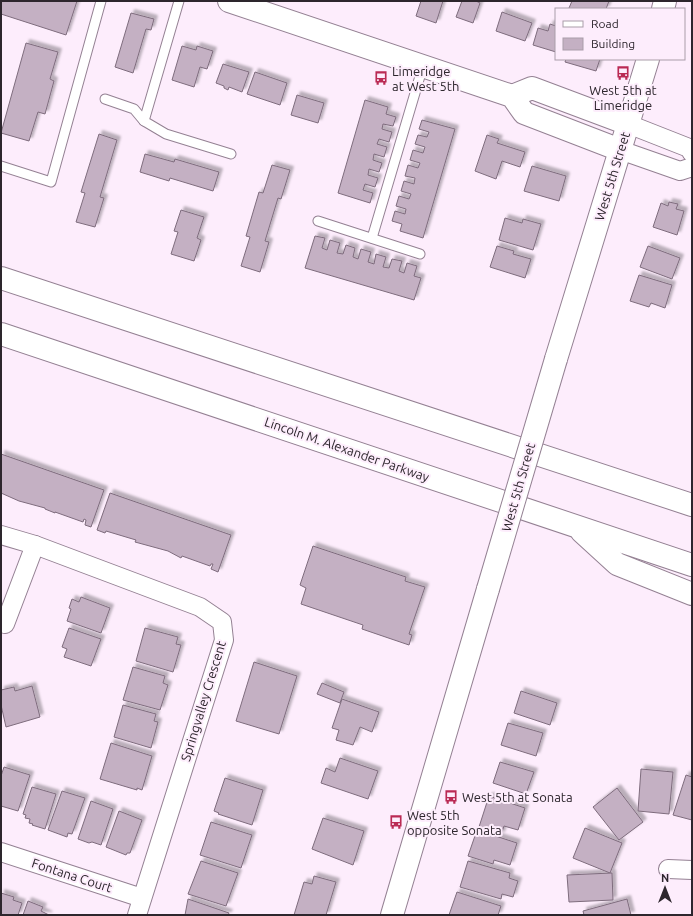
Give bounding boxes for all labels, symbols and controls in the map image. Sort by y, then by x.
legend [555,8,685,60]
text: Road [591,17,619,30]
text: Building [591,37,635,50]
place label: Limeridge at West 5th [392,64,459,93]
bus stop icon: West 5th at Limeridge [615,65,631,81]
bus stop icon: Limeridge at West 5th [373,70,389,86]
place label: West 5th at Limeridge [589,83,657,112]
street label: West 5th Street [592,130,632,222]
street label: Lincoln M. Alexander Parkway [263,414,431,484]
street label: West 5th Street [499,441,537,533]
street label: Springvalley Crescent [178,639,228,763]
bus stop icon: West 5th at Sonata [443,789,459,805]
place label: West 5th at Sonata [462,790,573,804]
place label: West 5th opposite Sonata [407,808,502,837]
bus stop icon: West 5th opposite Sonata [388,814,404,830]
street label: Fontana Court [30,855,114,895]
north arrow [645,868,685,908]
text: N [661,872,669,884]

